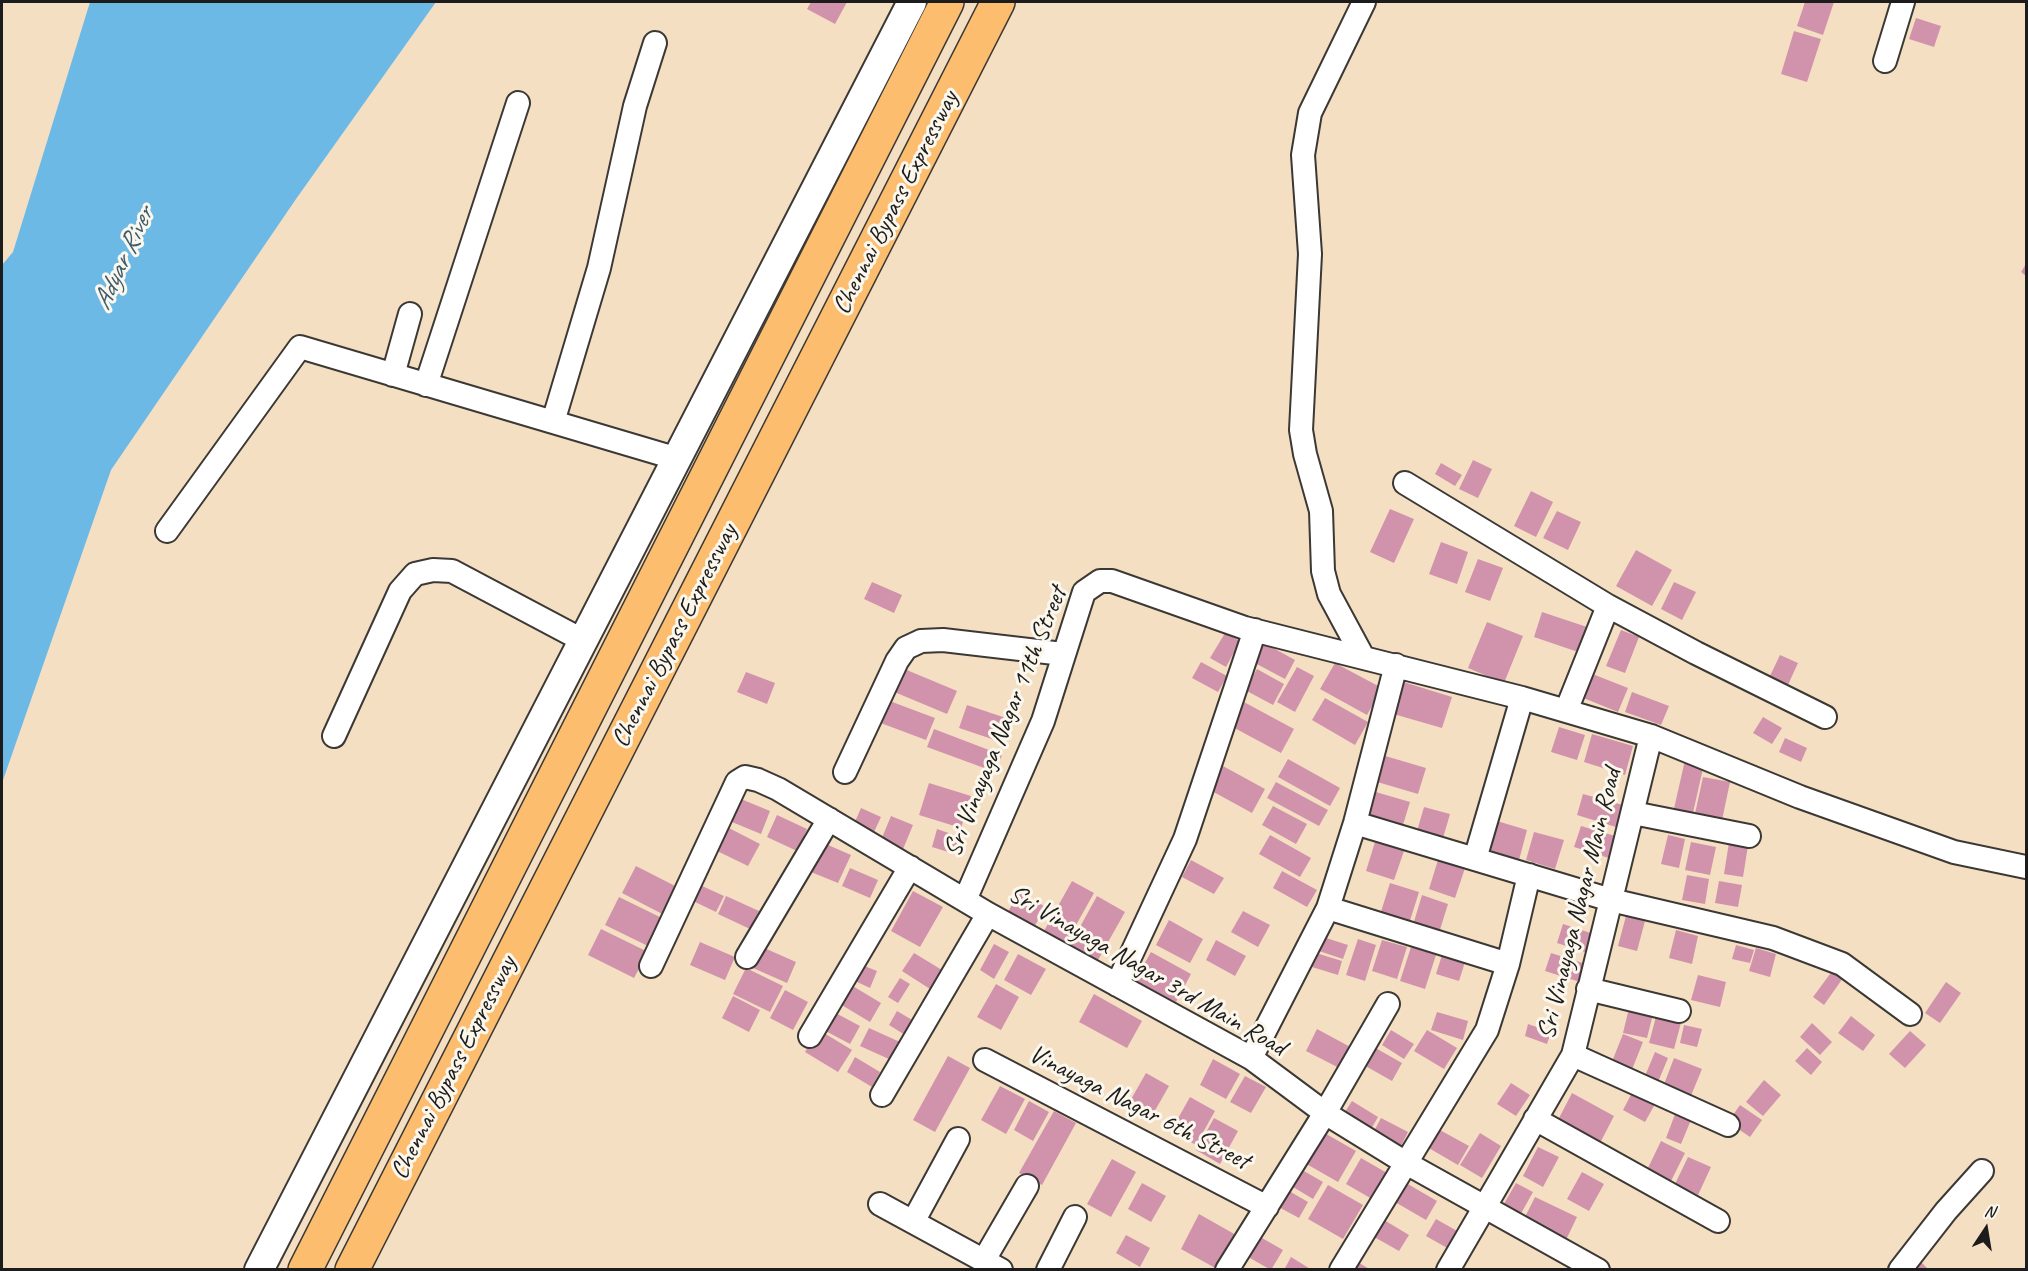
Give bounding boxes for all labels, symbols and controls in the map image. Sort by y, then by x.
street label: Chennai Bypass Expressway [826,86,966,320]
water label: Adyar River [86,203,162,315]
street label: Chennai Bypass Expressway [605,519,745,753]
street label: Sri Vinayaga Nagar 11th Street [938,583,1074,861]
street label: Sri Vinayaga Nagar Main Road [1531,765,1629,1043]
street label: Sri Vinayaga Nagar 3rd Main Road [1003,879,1291,1063]
street label: Chennai Bypass Expressway [384,951,524,1185]
street label: Vinayaga Nagar 6th Street [1023,1039,1255,1177]
north arrow [1956,1199,2016,1259]
text: N [1983,1201,1997,1222]

